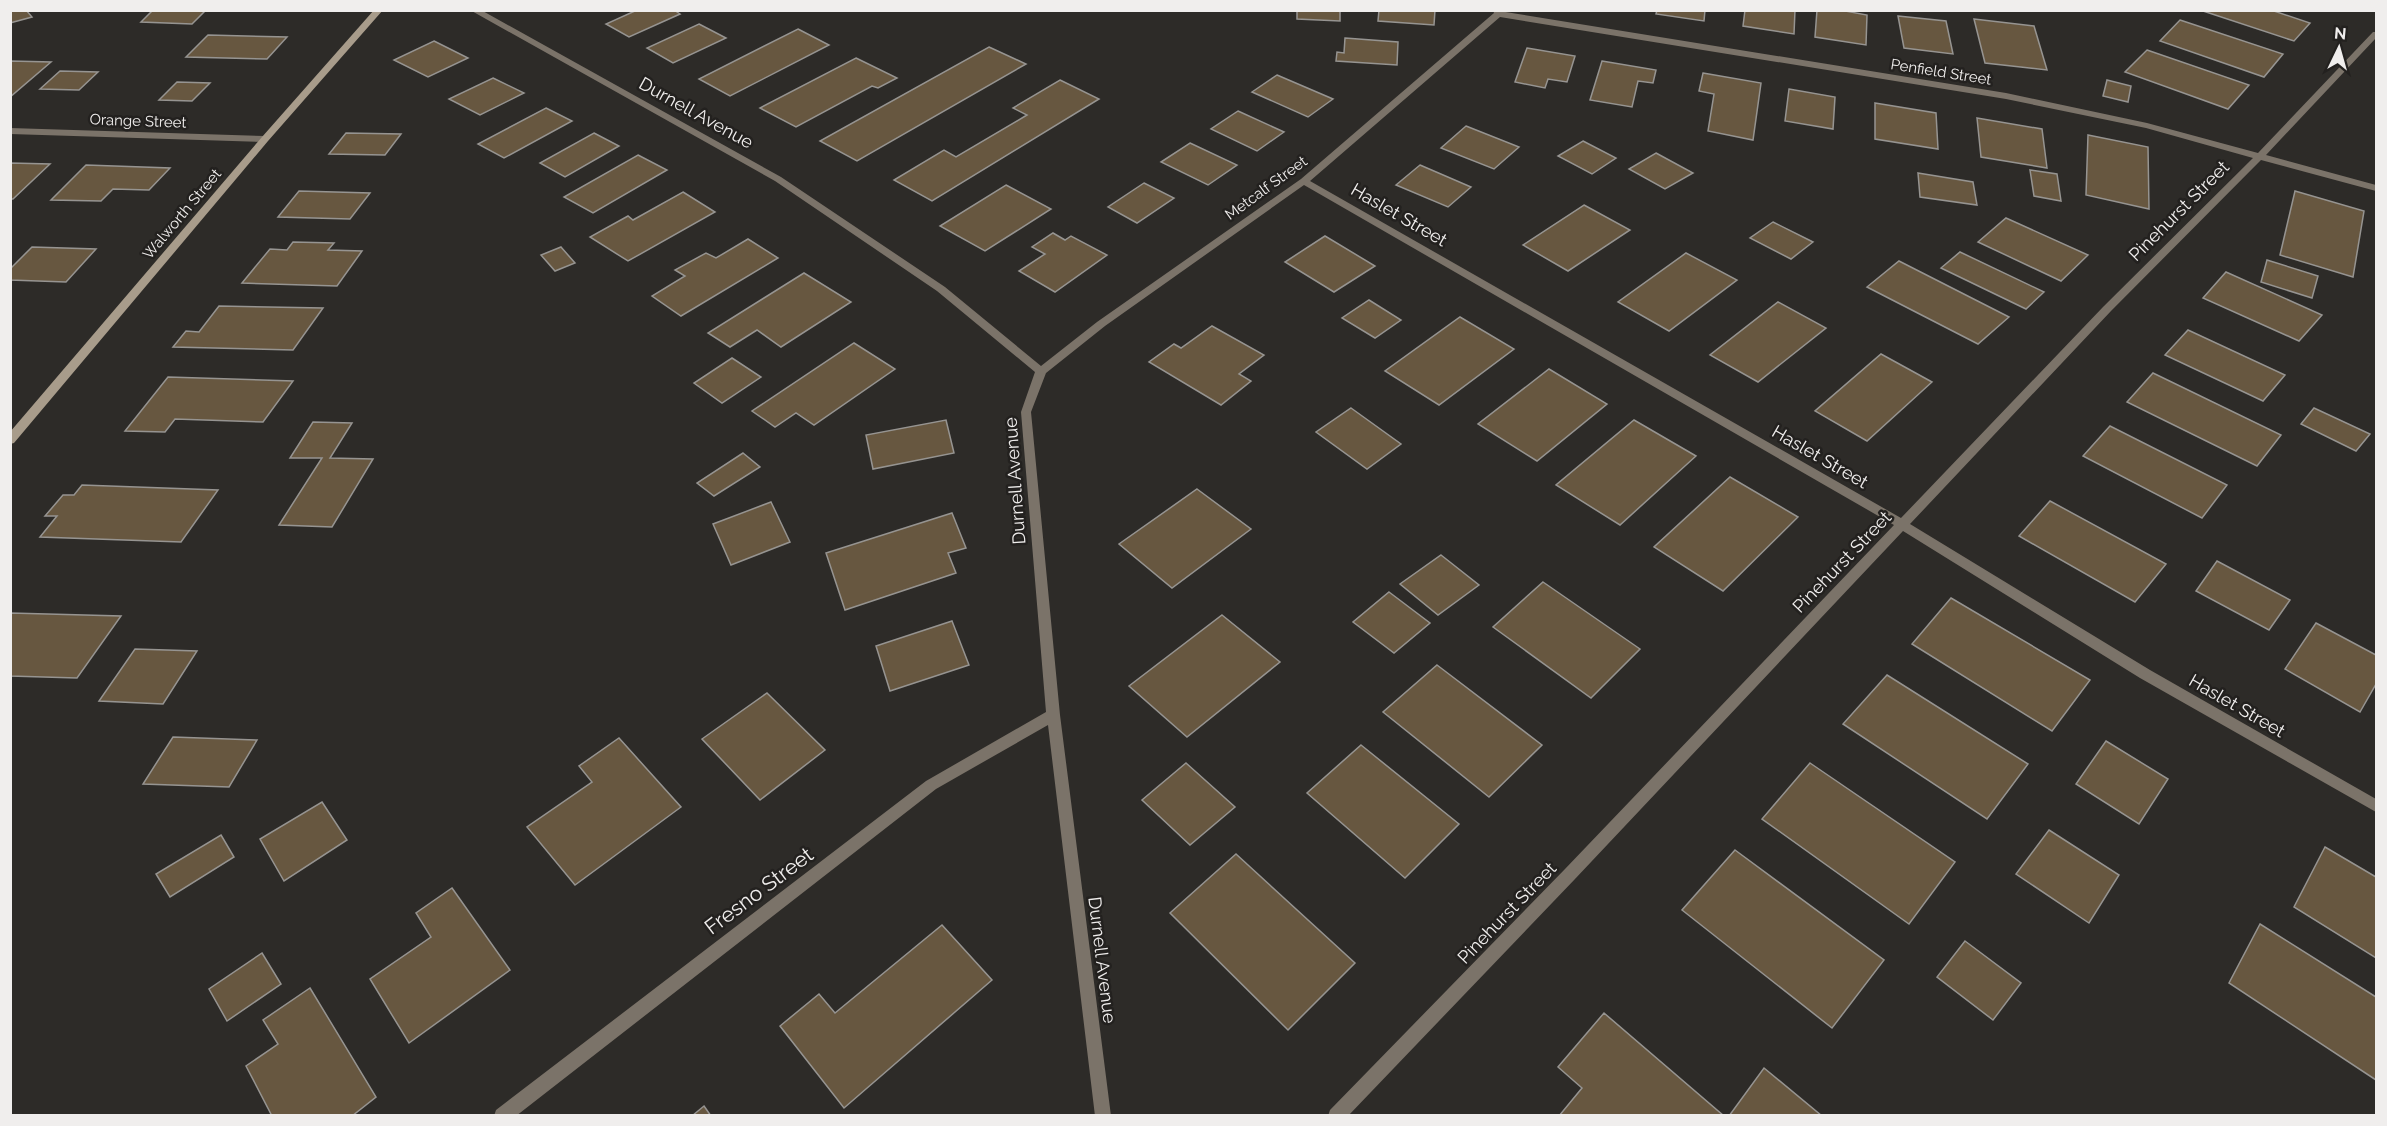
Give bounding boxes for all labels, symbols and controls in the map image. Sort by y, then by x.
north arrow [2309,18,2369,78]
text: N [2333,24,2347,44]
street label: Penfield Street [1889,55,1993,89]
street label: Durnell Avenue [635,72,757,153]
street label: Orange Street [89,110,187,132]
street label: Metcalf Street [1221,152,1311,224]
street label: Pinehurst Street [2124,156,2233,265]
street label: Walworth Street [139,165,225,263]
street label: Haslet Street [1347,179,1451,251]
street label: Durnell Avenue [1000,416,1029,545]
street label: Haslet Street [1768,421,1872,493]
street label: Pinehurst Street [1788,507,1895,617]
street label: Haslet Street [2185,670,2289,742]
street label: Fresno Street [700,842,818,940]
street label: Pinehurst Street [1453,858,1560,968]
street label: Durnell Avenue [1084,895,1121,1025]

